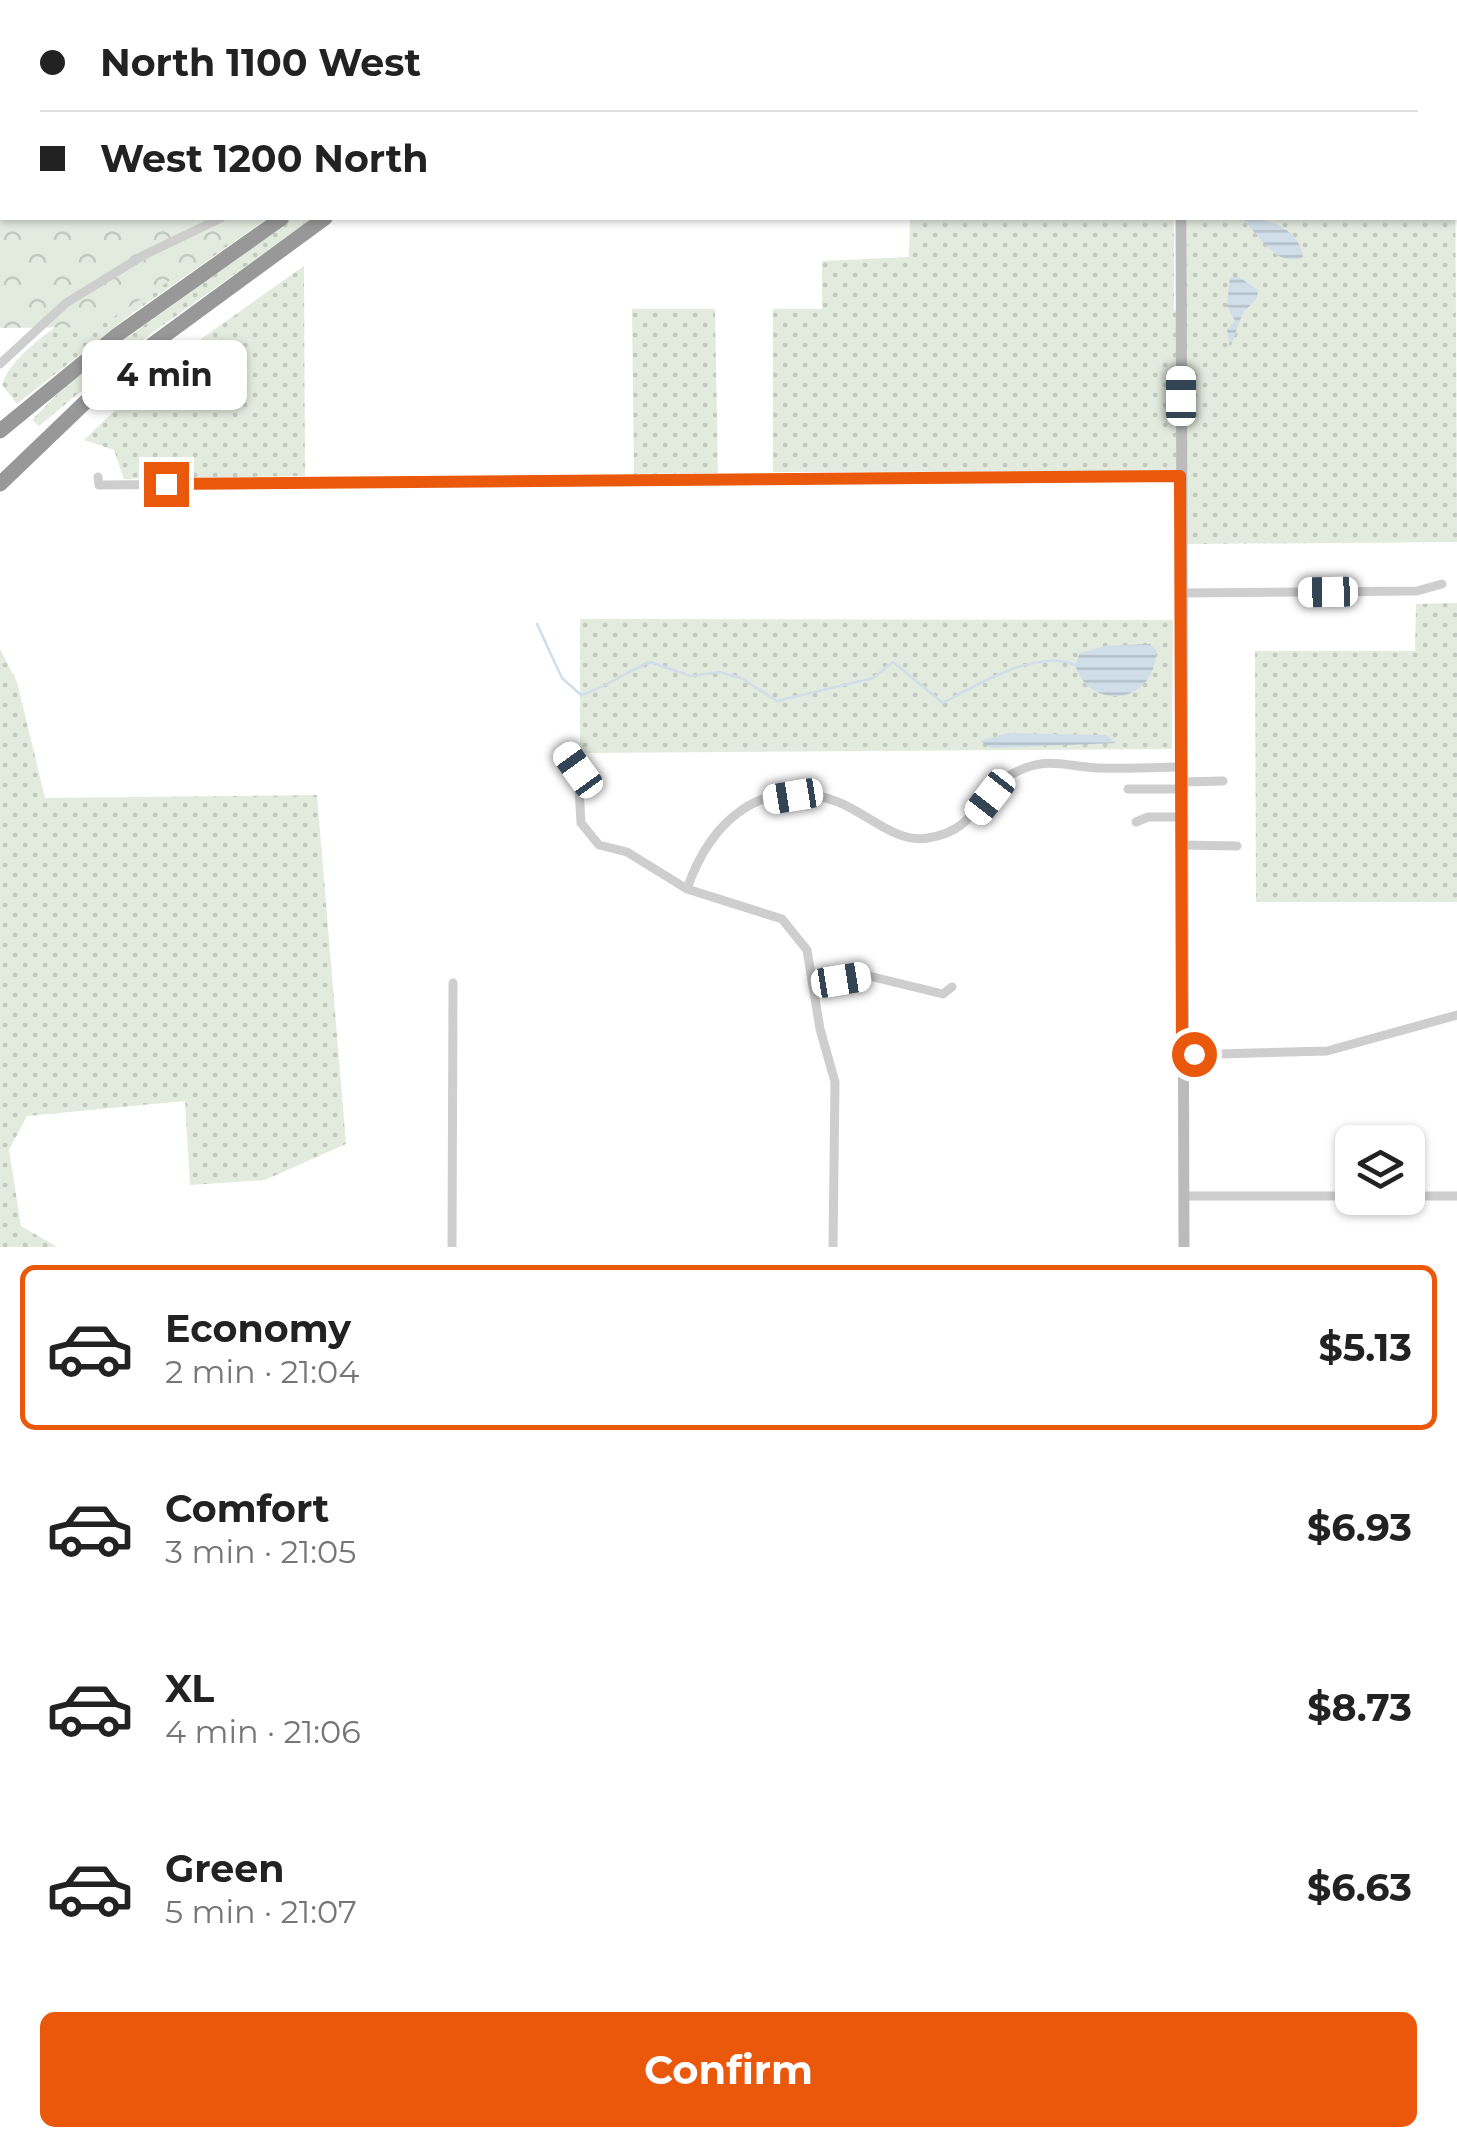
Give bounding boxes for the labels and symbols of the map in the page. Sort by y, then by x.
callout: 4 min [84,339,248,409]
car [1166,366,1196,426]
route end [144,462,189,507]
car [1298,576,1358,608]
car [548,737,608,803]
car [960,764,1020,830]
car [761,776,825,816]
car [809,960,873,1000]
route start [1172,1032,1217,1077]

